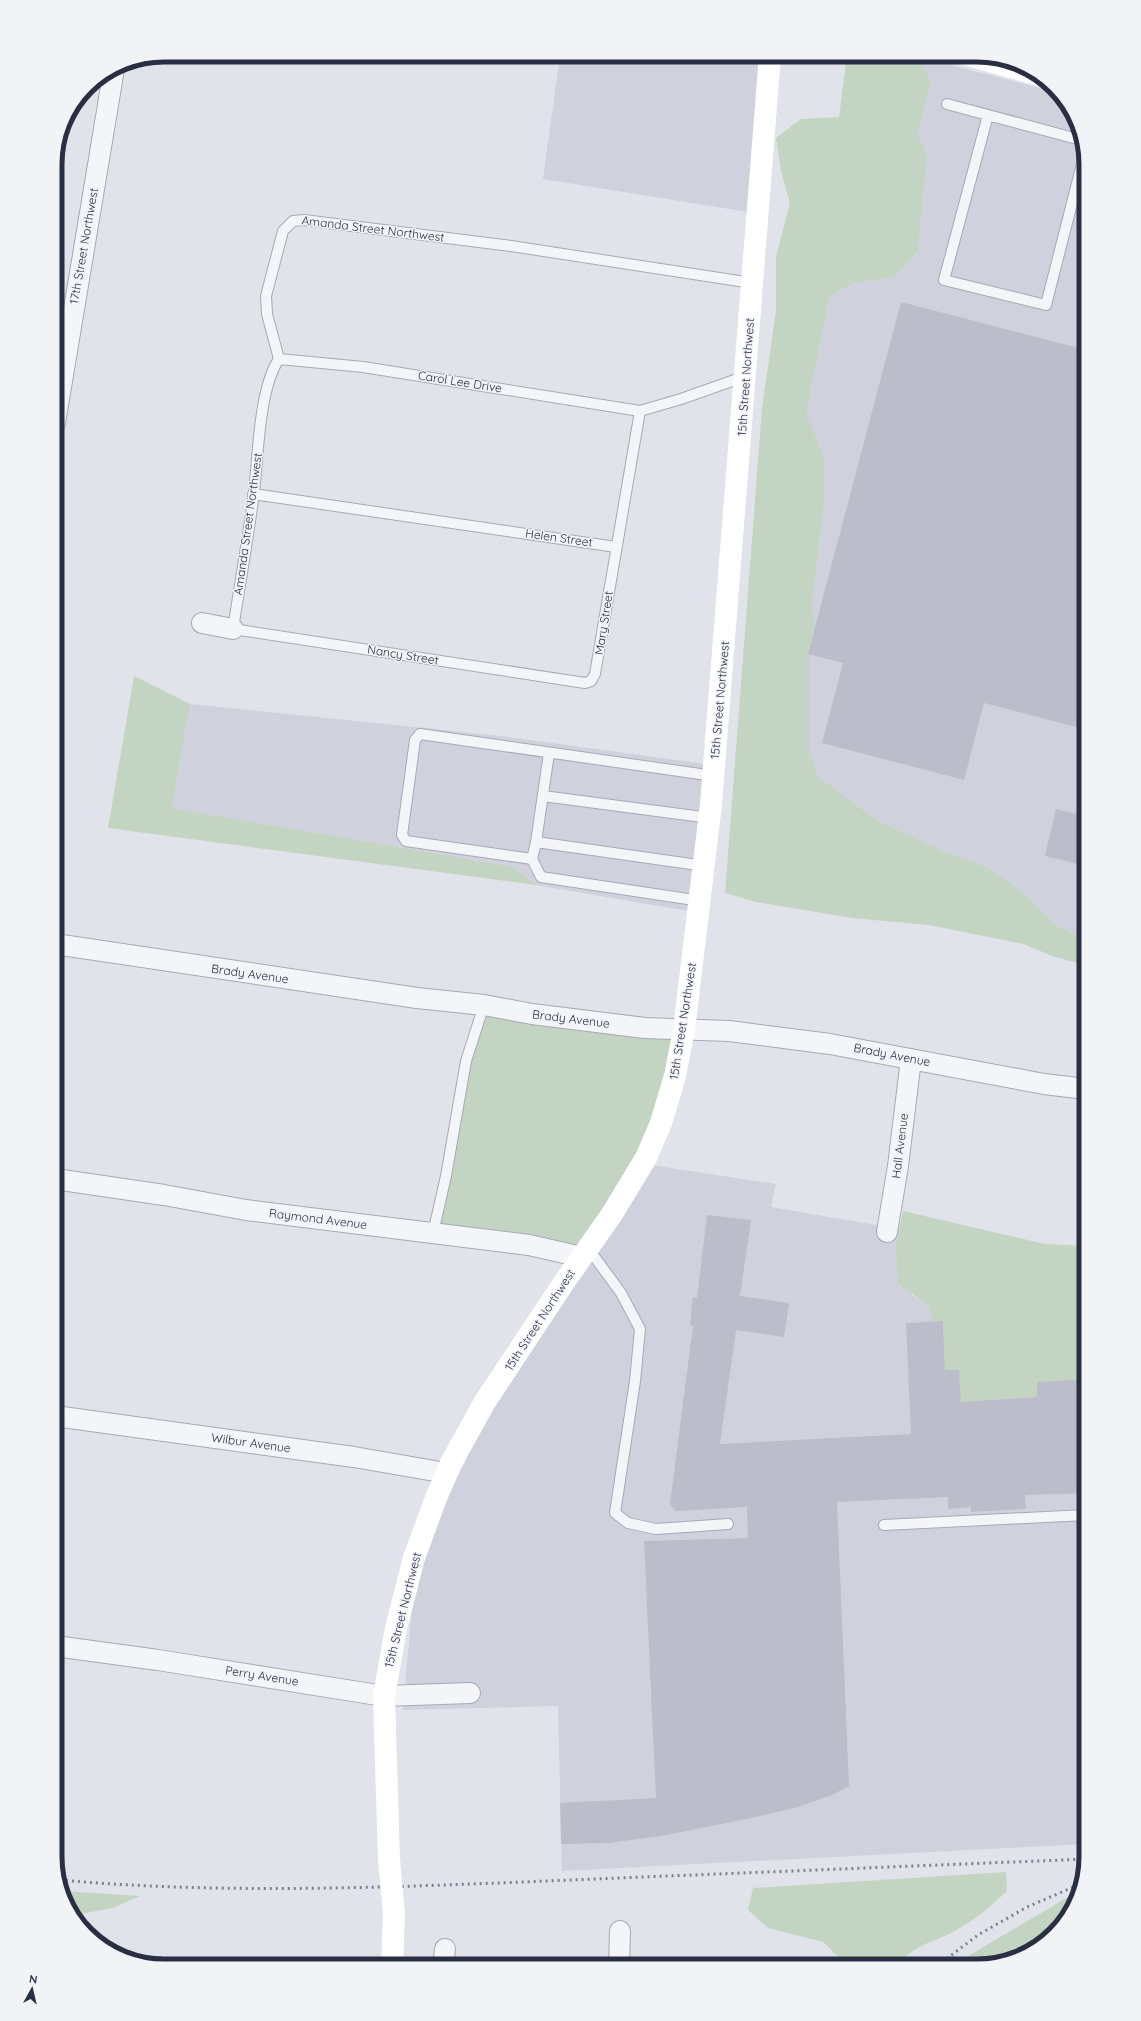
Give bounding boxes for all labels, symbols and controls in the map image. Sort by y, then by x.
street label: 17th Street Northwest [66,187,101,305]
street label: Amanda Street Northwest [301,212,445,245]
street label: 15th Street Northwest [734,317,757,436]
street label: Carol Lee Drive [417,367,503,396]
street label: Amanda Street Northwest [230,452,265,596]
street label: Helen Street [524,525,594,550]
street label: Mary Street [591,590,616,656]
street label: 15th Street Northwest [707,640,732,759]
street label: Nancy Street [366,641,440,668]
street label: Brady Avenue [210,961,290,986]
street label: 15th Street Northwest [666,961,699,1080]
street label: Brady Avenue [531,1006,611,1031]
street label: Brady Avenue [852,1040,932,1069]
street label: Hall Avenue [888,1112,911,1179]
street label: Raymond Avenue [268,1205,368,1232]
street label: 15th Street Northwest [501,1266,578,1373]
street label: Wilbur Avenue [210,1430,292,1456]
street label: 15th Street Northwest [381,1551,424,1669]
street label: Perry Avenue [224,1662,300,1689]
north arrow [12,1969,52,2009]
text: N [28,1972,38,1987]

